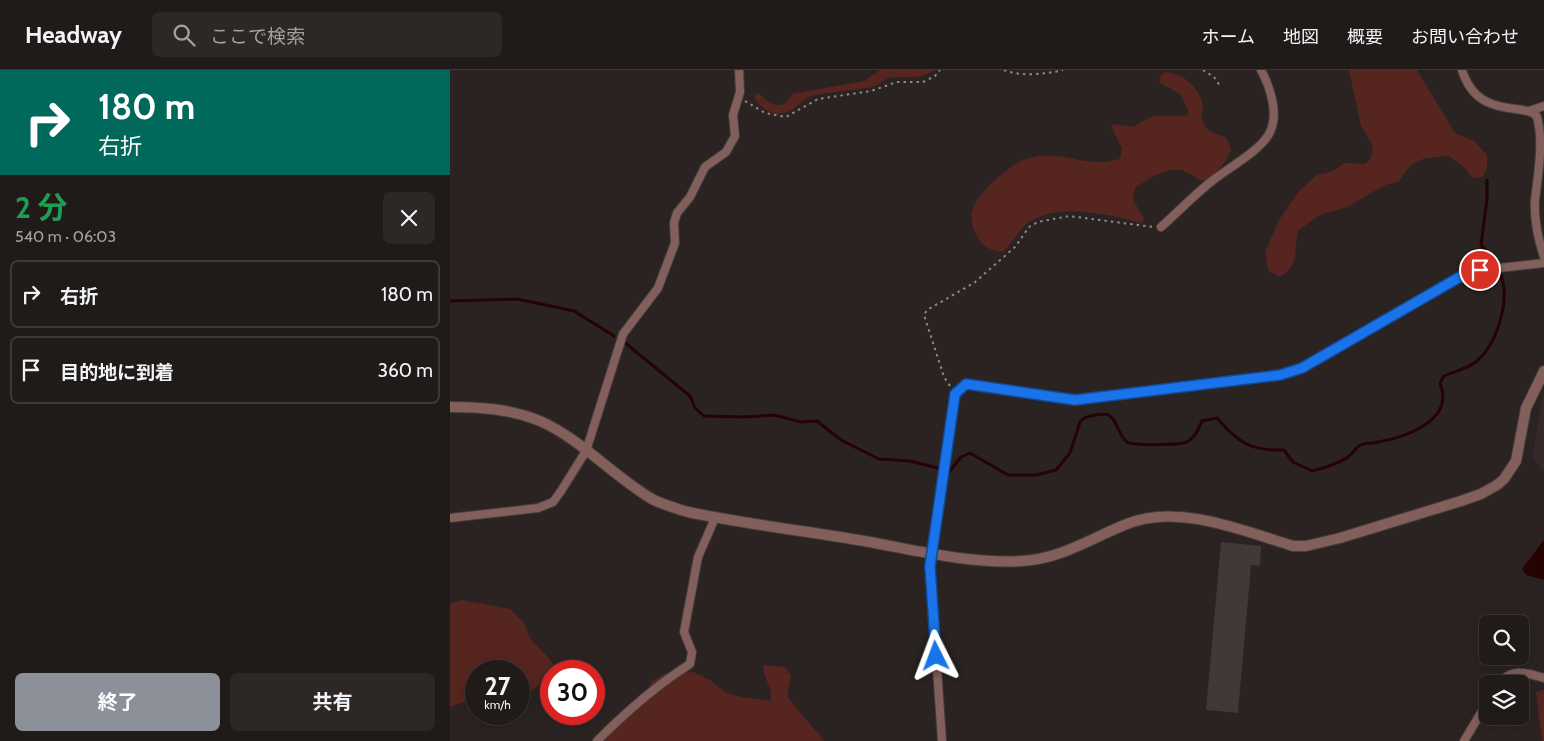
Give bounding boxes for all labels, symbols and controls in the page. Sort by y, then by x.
search box [152,12,502,57]
text: Headway [25,20,122,49]
icon: search [170,21,198,49]
text: ここで検索 [210,25,305,48]
text: ホーム [1202,26,1255,48]
text: 地図 [1283,26,1319,48]
text: 概要 [1347,26,1383,48]
text: お問い合わせ [1411,26,1519,48]
text: 180 m [98,85,195,128]
icon: right [15,90,80,155]
text: 右折 [98,133,142,160]
text: 2 分 [15,189,68,226]
button: close [383,192,435,244]
text: 540 m · 06:03 [15,227,116,246]
pin [1459,249,1501,291]
icon: arrive [1466,256,1494,284]
icon: right [17,280,45,308]
text: 180 m [381,283,433,306]
text: 右折 [60,285,98,308]
icon: arrive [17,356,45,384]
text: 360 m [378,359,433,382]
text: 目的地に到着 [60,361,174,384]
map controls [1479,615,1529,725]
button: search [1479,615,1529,665]
position arrow [909,629,961,681]
speed limit sign: 30 [540,660,605,725]
text: 27 [485,671,510,701]
button: 終了 [15,673,220,731]
button: 共有 [230,673,435,731]
button: layers [1479,675,1529,725]
text: km/h [484,697,511,712]

